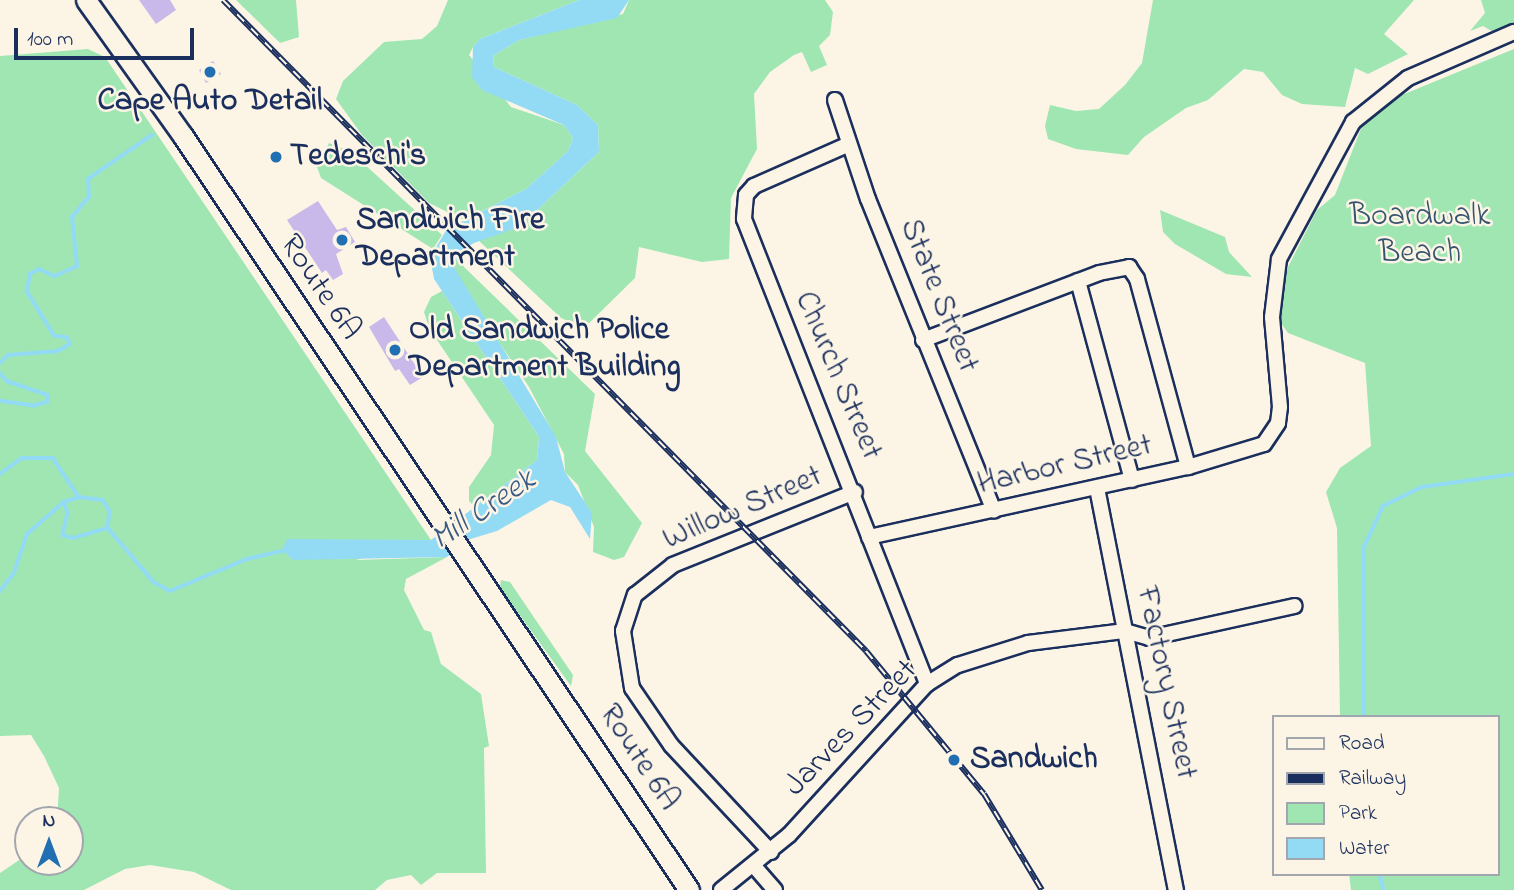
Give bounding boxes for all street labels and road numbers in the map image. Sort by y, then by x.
street label: State Street [890,214,986,378]
street label: Route 6A [270,228,368,348]
street label: Church Street [784,286,890,466]
street label: Harbor Street [974,427,1156,505]
street label: Willow Street [658,458,828,560]
street label: Factory Street [1126,583,1204,783]
street label: Jarves Street [777,653,927,805]
street label: Route 6A [589,697,687,819]

